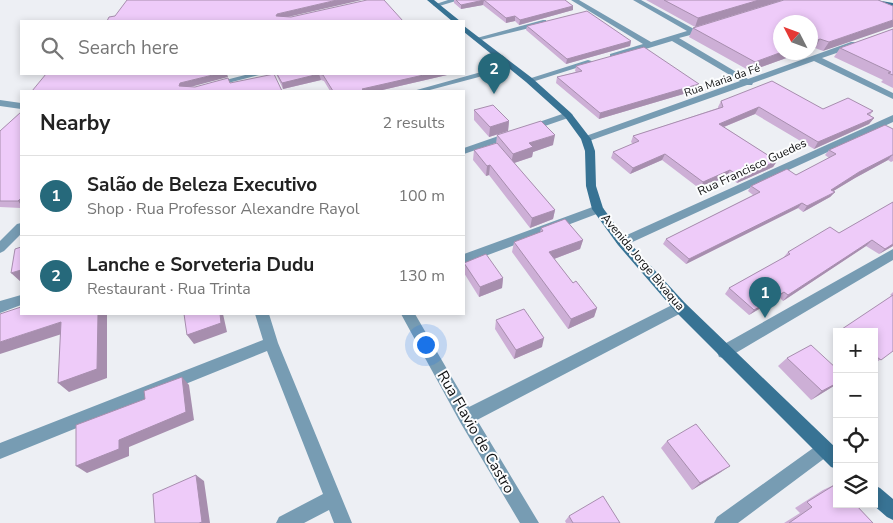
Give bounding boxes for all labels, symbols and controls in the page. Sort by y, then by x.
north arrow [773,15,818,60]
search box [20,20,465,75]
icon: search [38,34,66,62]
text: Search here [78,35,179,61]
pin: 2 [478,53,510,94]
street label: Rua Maria da Fé [682,60,762,100]
text: Nearby [40,109,110,137]
text: 2 results [383,112,445,134]
street label: Rua Francisco Guedes [695,135,809,199]
text: Salão de Beleza Executivo [87,172,317,198]
text: 1 [51,185,61,207]
text: 100 m [398,185,445,207]
text: Shop · Rua Professor Alexandre Rayol [87,198,360,220]
street label: Avenida Jorge Bivaqua [598,210,688,314]
text: Lanche e Sorveteria Dudu [87,252,314,278]
text: 2 [51,265,61,287]
text: 130 m [398,265,445,287]
pin: 1 [749,277,781,318]
text: Restaurant · Rua Trinta [87,278,251,300]
map controls [833,328,878,508]
button: + [833,328,878,373]
your location [413,332,439,358]
street label: Rua Flavio de Castro [433,367,519,497]
button: − [833,373,878,418]
button: locate [833,418,878,463]
button: layers [833,463,878,508]

